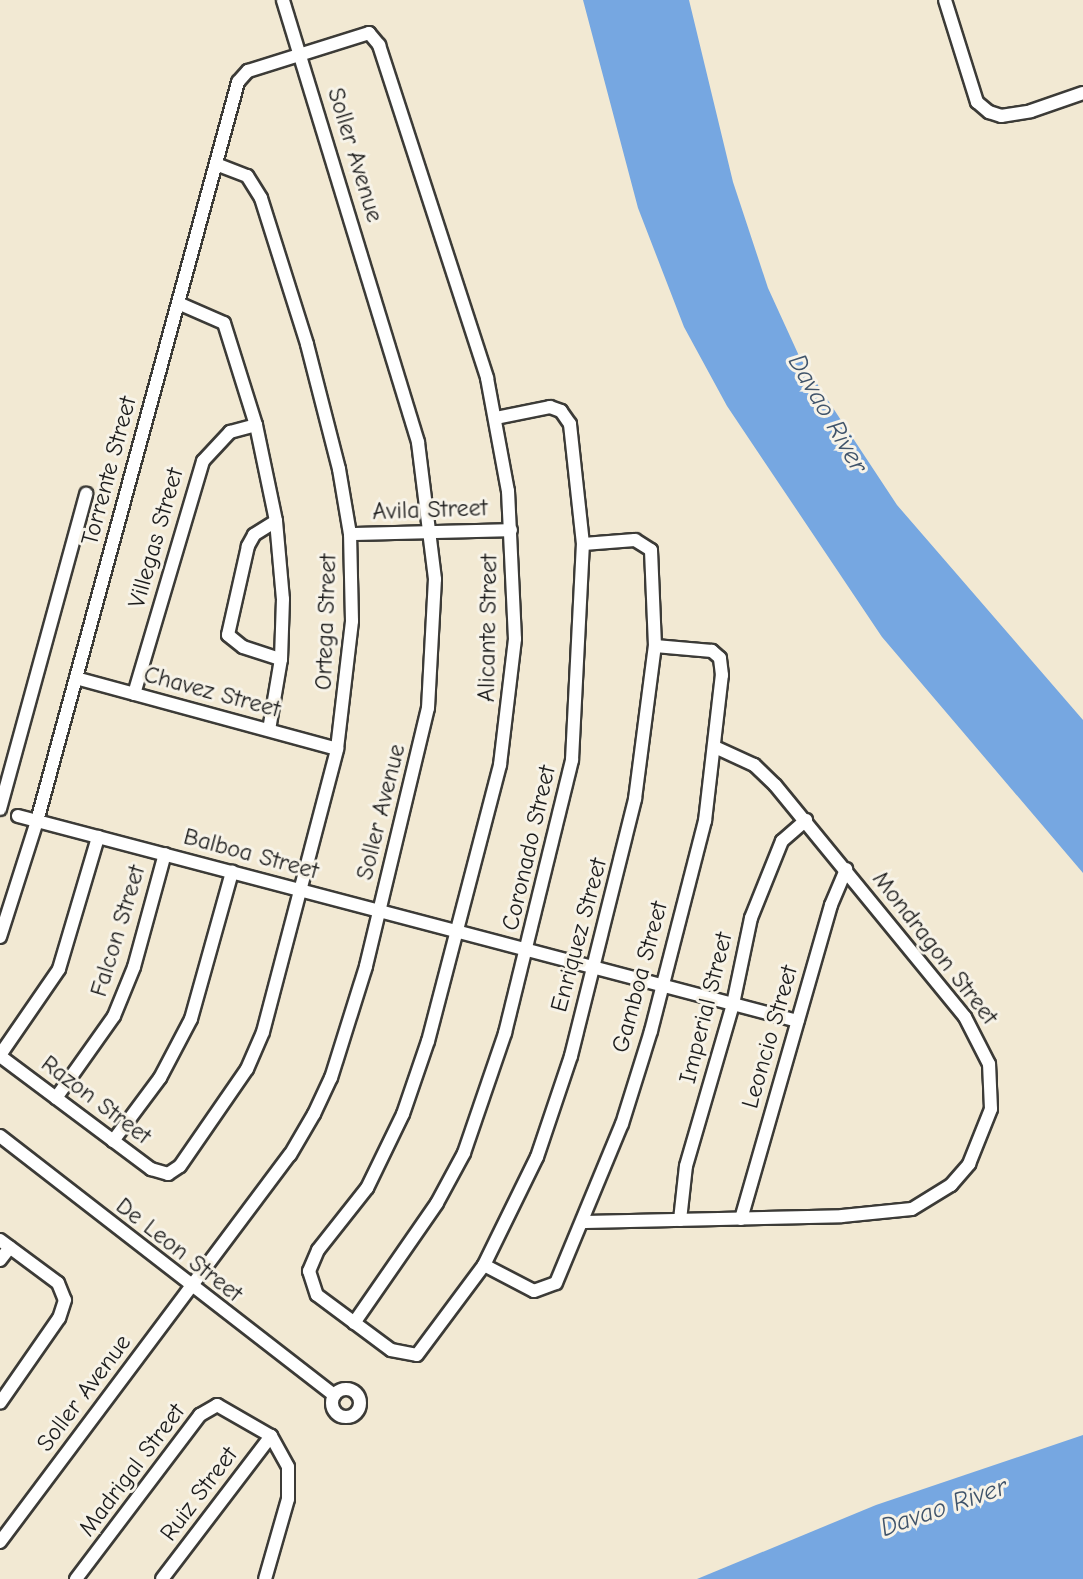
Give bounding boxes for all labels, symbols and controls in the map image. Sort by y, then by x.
street label: Soller Avenue [321,84,389,226]
water label: Davao River [780,349,874,479]
street label: Torrente Street [75,393,143,549]
street label: Villegas Street [122,465,190,611]
street label: Avila Street [372,494,488,526]
street label: Ortega Street [309,553,343,691]
street label: Alicante Street [472,554,504,702]
street label: Chavez Street [141,660,283,724]
street label: Soller Avenue [350,741,412,883]
street label: Coronado Street [496,763,562,933]
street label: Balboa Street [180,822,322,886]
street label: Enriquez Street [545,855,613,1015]
street label: Falcon Street [84,862,152,1000]
street label: Mondragon Street [866,865,1004,1031]
street label: Gamboa Street [606,898,674,1056]
street label: Imperial Street [673,929,739,1087]
street label: Leoncio Street [736,962,804,1112]
street label: Razon Street [35,1049,157,1151]
street label: De Leon Street [110,1192,248,1308]
street label: Soller Avenue [31,1329,137,1457]
street label: Madrigal Street [73,1398,191,1542]
street label: Ruiz Street [154,1441,244,1547]
water label: Davao River [877,1472,1011,1544]

